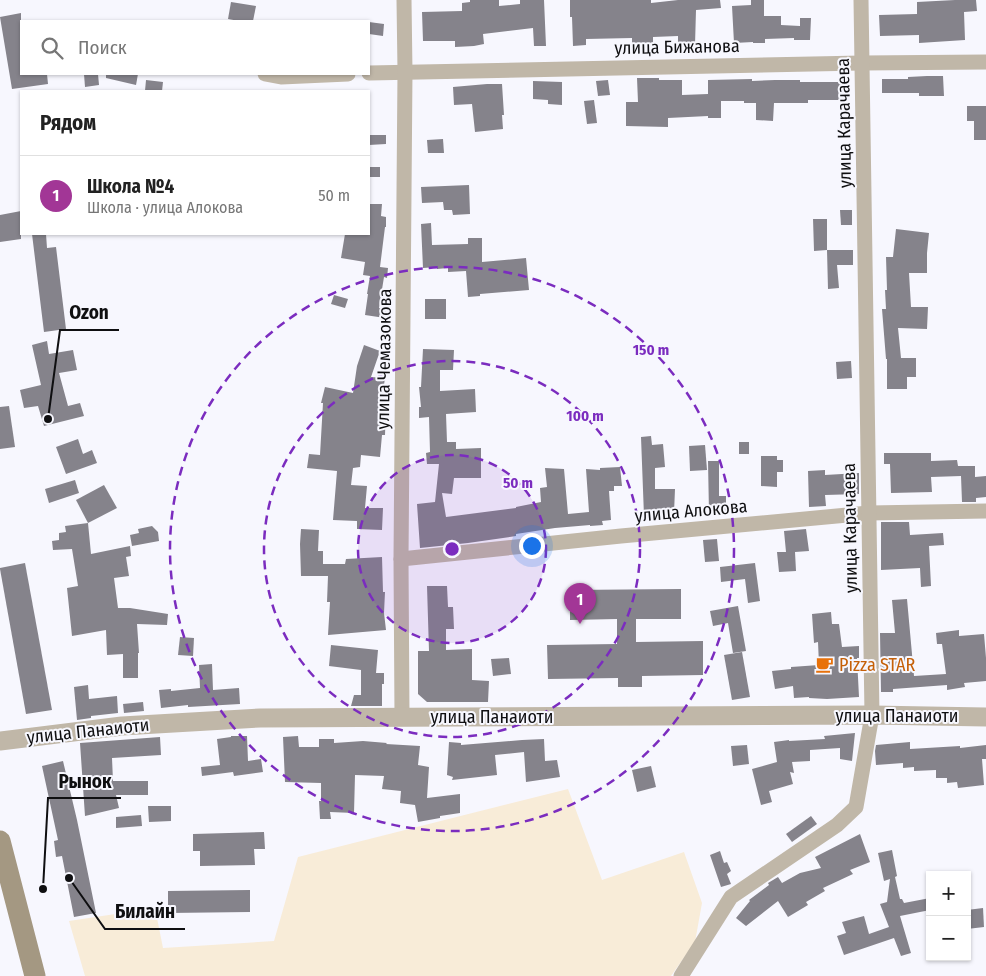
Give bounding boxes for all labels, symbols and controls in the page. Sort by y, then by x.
search box [20,20,370,75]
icon: search [38,34,66,62]
street label: улица Бижанова [614,35,740,59]
text: Поиск [78,36,127,59]
street label: улица Карачаева [832,58,856,188]
text: Рядом [40,110,96,136]
text: Школа №4 [87,175,174,198]
text: 1 [53,186,59,205]
text: 50 m [318,186,350,205]
text: Школа · улица Алокова [87,198,243,217]
street label: улица Чемазокова [372,288,396,430]
callout: Ozon [60,296,119,330]
text: Ozon [69,301,109,324]
text: 150 m [633,341,669,359]
text: 100 m [566,407,604,425]
street label: улица Карачаева [838,463,862,593]
text: 50 m [503,474,533,492]
street label: улица Алокова [634,495,748,527]
your location [519,533,545,559]
centre of rings [443,540,461,558]
pin: 1 [564,583,596,624]
place label: Pizza STAR [839,654,915,676]
cafe icon: Pizza STAR [815,655,835,675]
street label: улица Панаиоти [835,705,959,727]
street label: улица Панаиоти [430,706,554,728]
street label: улица Панаиоти [26,714,150,748]
callout: Рынок [48,764,121,798]
text: Рынок [59,770,112,793]
map controls [926,871,971,961]
button: + [926,871,971,916]
callout: Билайн [105,895,185,929]
text: Билайн [115,900,175,923]
button: − [926,916,971,961]

